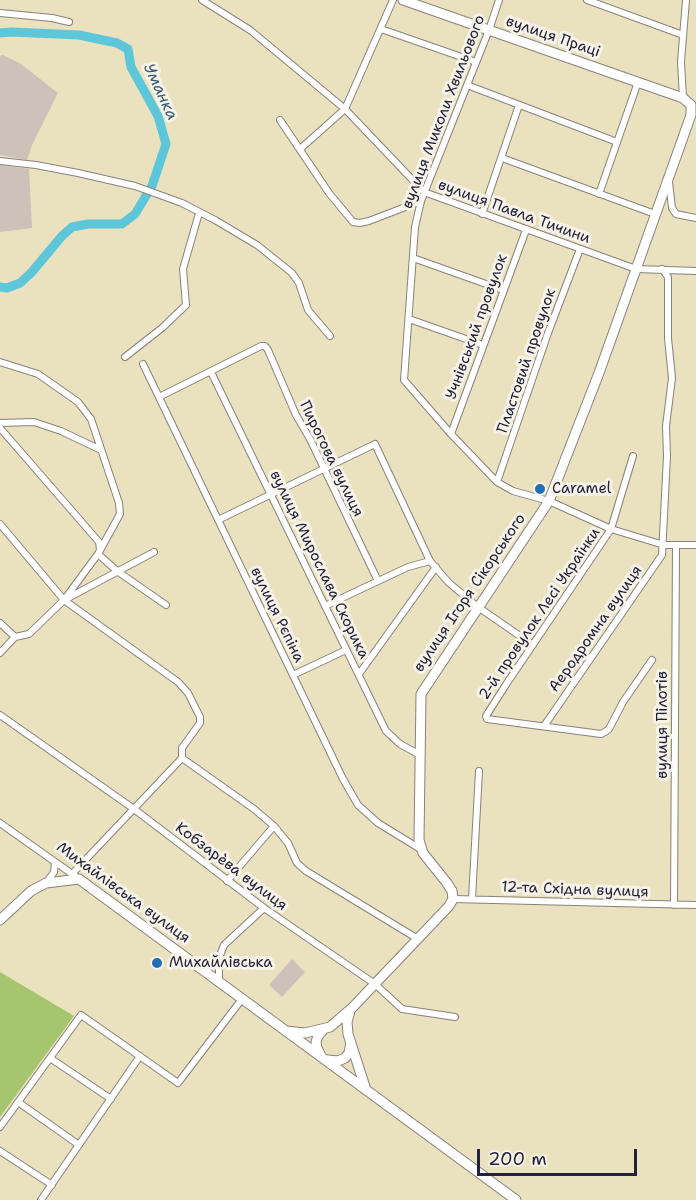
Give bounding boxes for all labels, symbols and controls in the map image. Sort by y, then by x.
street label: вулиця Праці [503,12,603,62]
street label: вулиця Миколи Хвильового [399,13,489,211]
water label: Уманка [139,61,181,123]
street label: вулиця Павла Тичини [435,176,593,248]
street label: Учнівський провулок [442,252,512,402]
street label: Пластовий провулок [494,286,560,436]
street label: Пирогова вулиця [295,398,367,520]
street label: вулиця Мирослава Скорика [265,468,373,662]
place label: Caramel [552,480,611,498]
marker: Caramel [533,482,547,496]
street label: вулиця Ігоря Сікорського [410,510,530,676]
street label: 2-й провулок Лесі Українки [476,525,604,703]
street label: Аеродромна вулиця [546,562,646,696]
street label: вулиця Рєпіна [246,564,308,666]
street label: вулиця Пілотів [654,671,672,779]
street label: Кобзарèва вулиця [172,819,290,915]
street label: Михайлівська вулиця [53,838,193,948]
street label: 12-та Східна вулиця [501,878,649,902]
place label: Михайлівська [169,954,273,972]
marker: Михайлівська [150,956,164,970]
scale bar [480,1137,640,1175]
text: 200 m [488,1147,547,1171]

